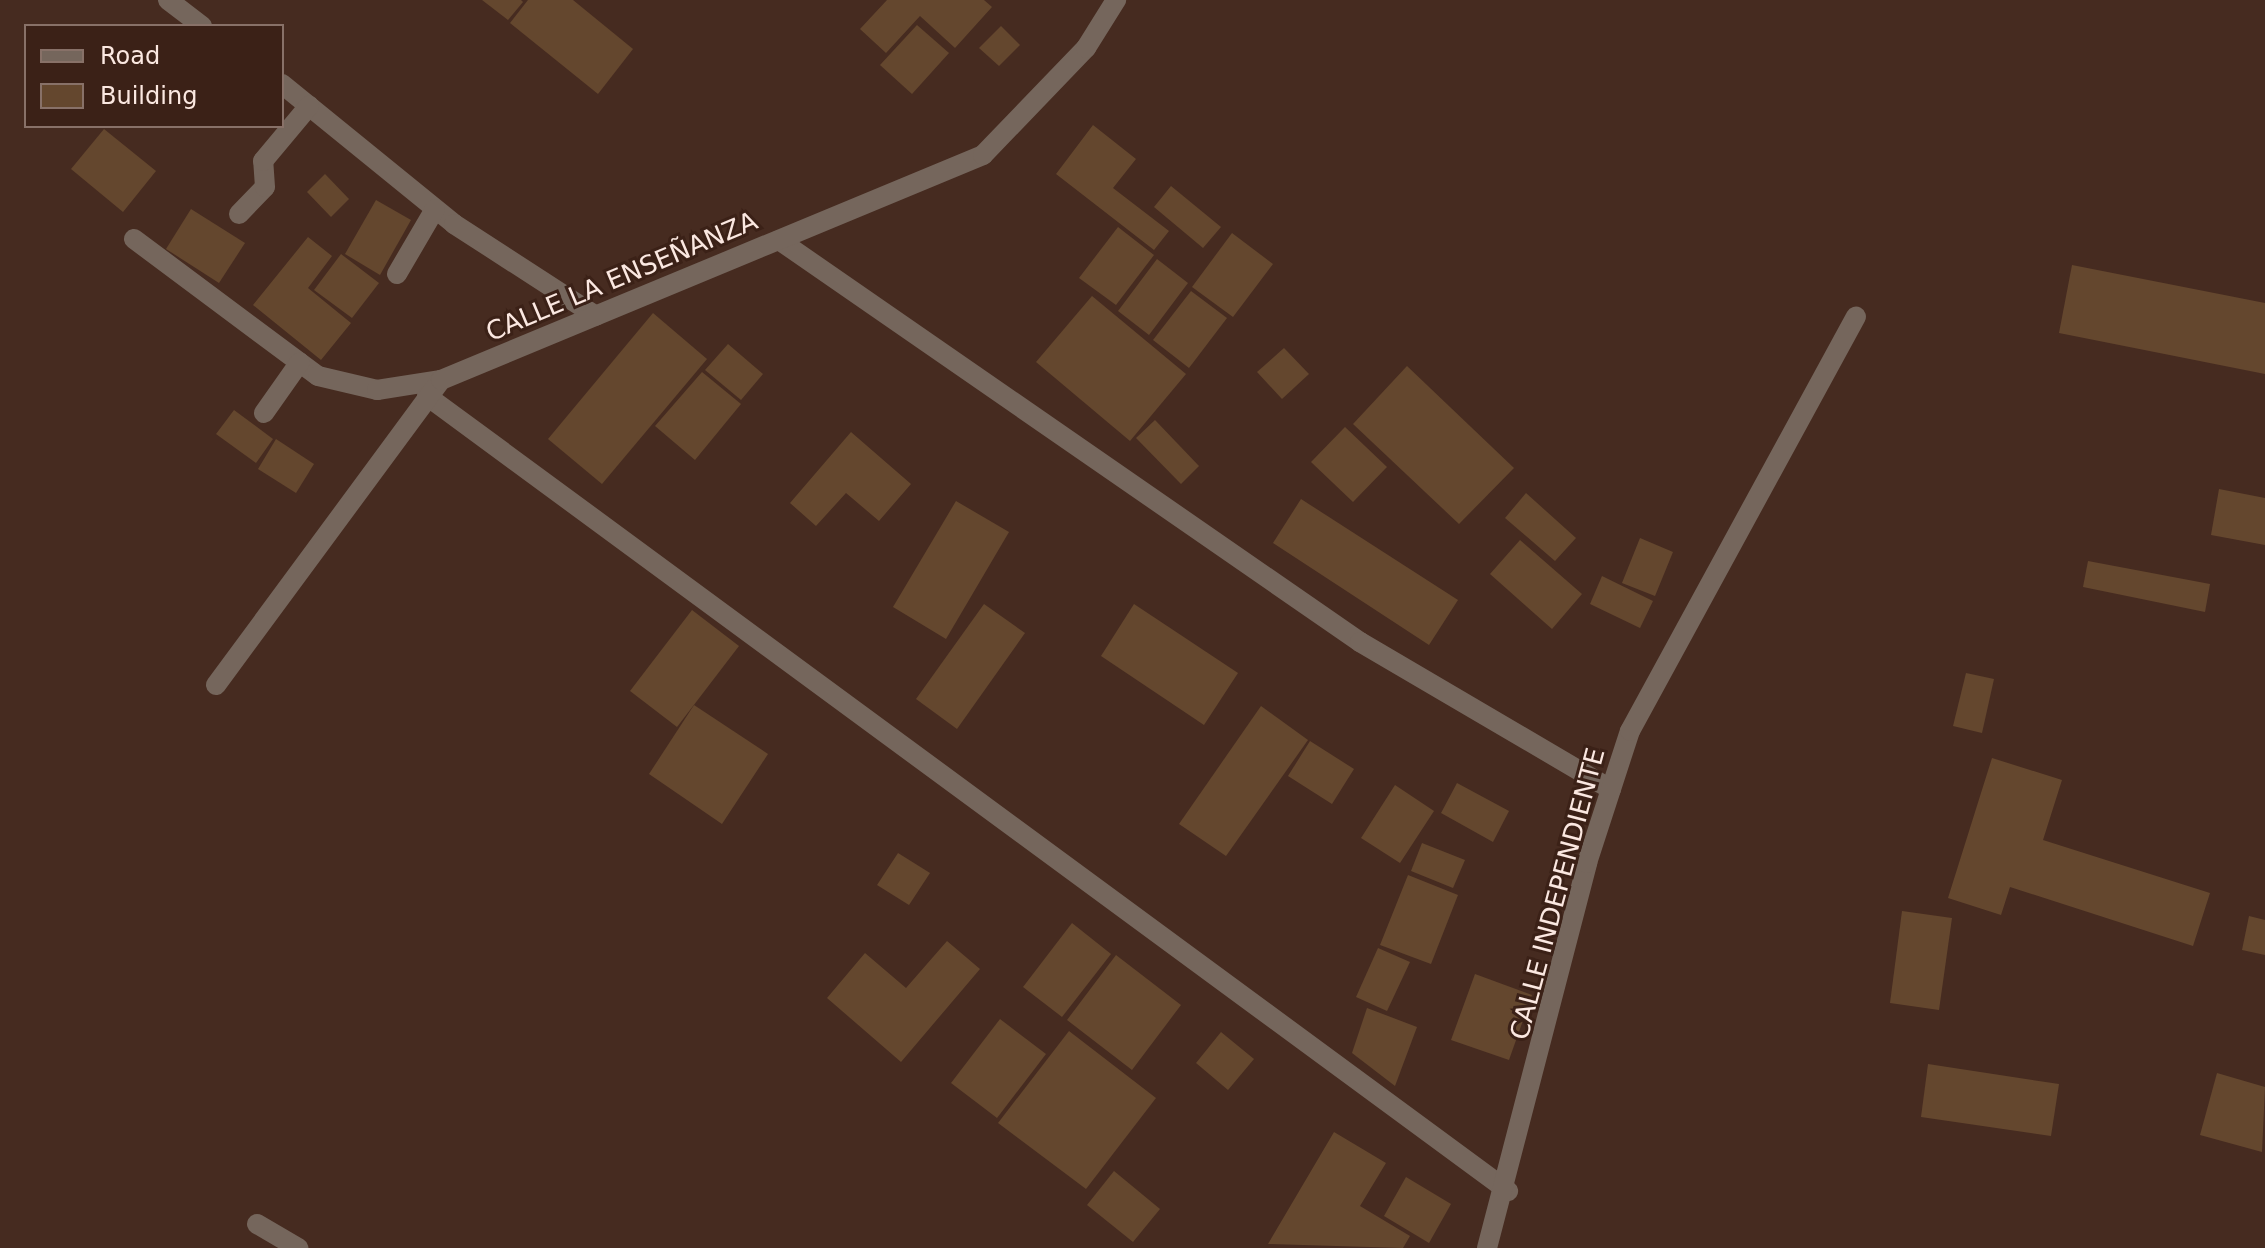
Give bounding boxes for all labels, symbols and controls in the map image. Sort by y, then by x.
legend [24,24,284,128]
text: Road [100,42,160,70]
text: Building [100,82,197,110]
street label: CALLE LA ENSEÑANZA [482,206,762,348]
street label: CALLE INDEPENDIENTE [1504,745,1612,1043]

